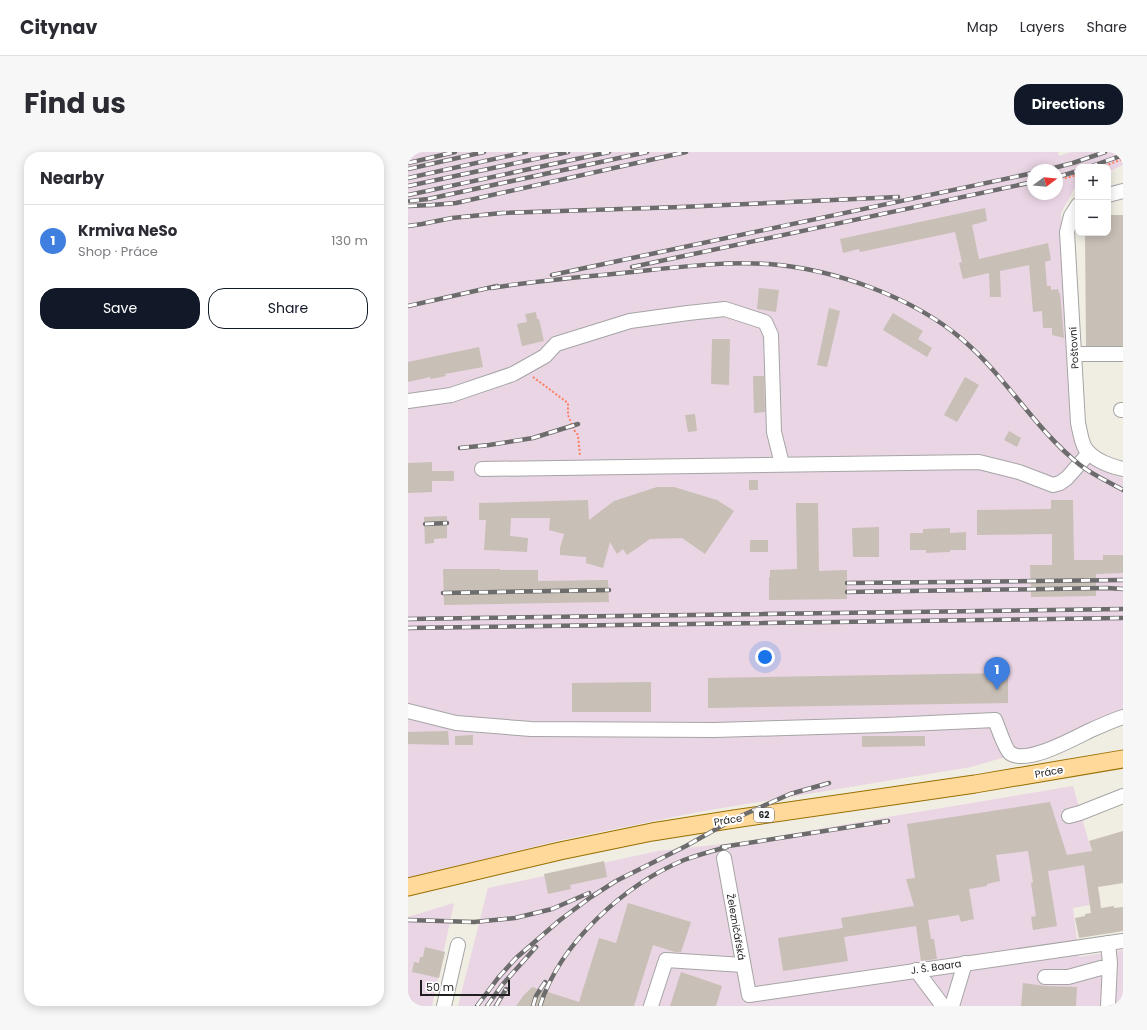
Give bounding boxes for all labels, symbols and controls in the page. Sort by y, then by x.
text: Citynav [20,14,97,41]
text: Map [967,17,998,37]
text: Layers [1020,17,1064,37]
text: Share [1086,17,1127,37]
text: Find us [24,84,126,123]
button: Directions [1014,84,1123,125]
north arrow [1027,164,1063,200]
map controls [1075,164,1111,236]
button: + [1075,164,1111,200]
text: Nearby [40,166,104,190]
button: − [1075,200,1111,236]
text: Krmiva NeSo [78,220,177,241]
text: 1 [51,231,55,250]
text: 130 m [331,231,368,250]
text: Shop · Práce [78,242,158,261]
button: Save [40,288,200,329]
button: Share [208,288,368,329]
street label: Poštovní [1065,326,1083,369]
your location [755,647,775,667]
pin: 1 [984,657,1010,690]
street label: Práce [1034,762,1064,782]
road number: 62 [754,808,774,822]
street label: Práce [713,810,743,830]
street label: Železničářská [723,893,749,961]
street label: J. Š. Baara [910,956,962,978]
scale bar [420,978,510,997]
text: 50 m [426,979,454,995]

